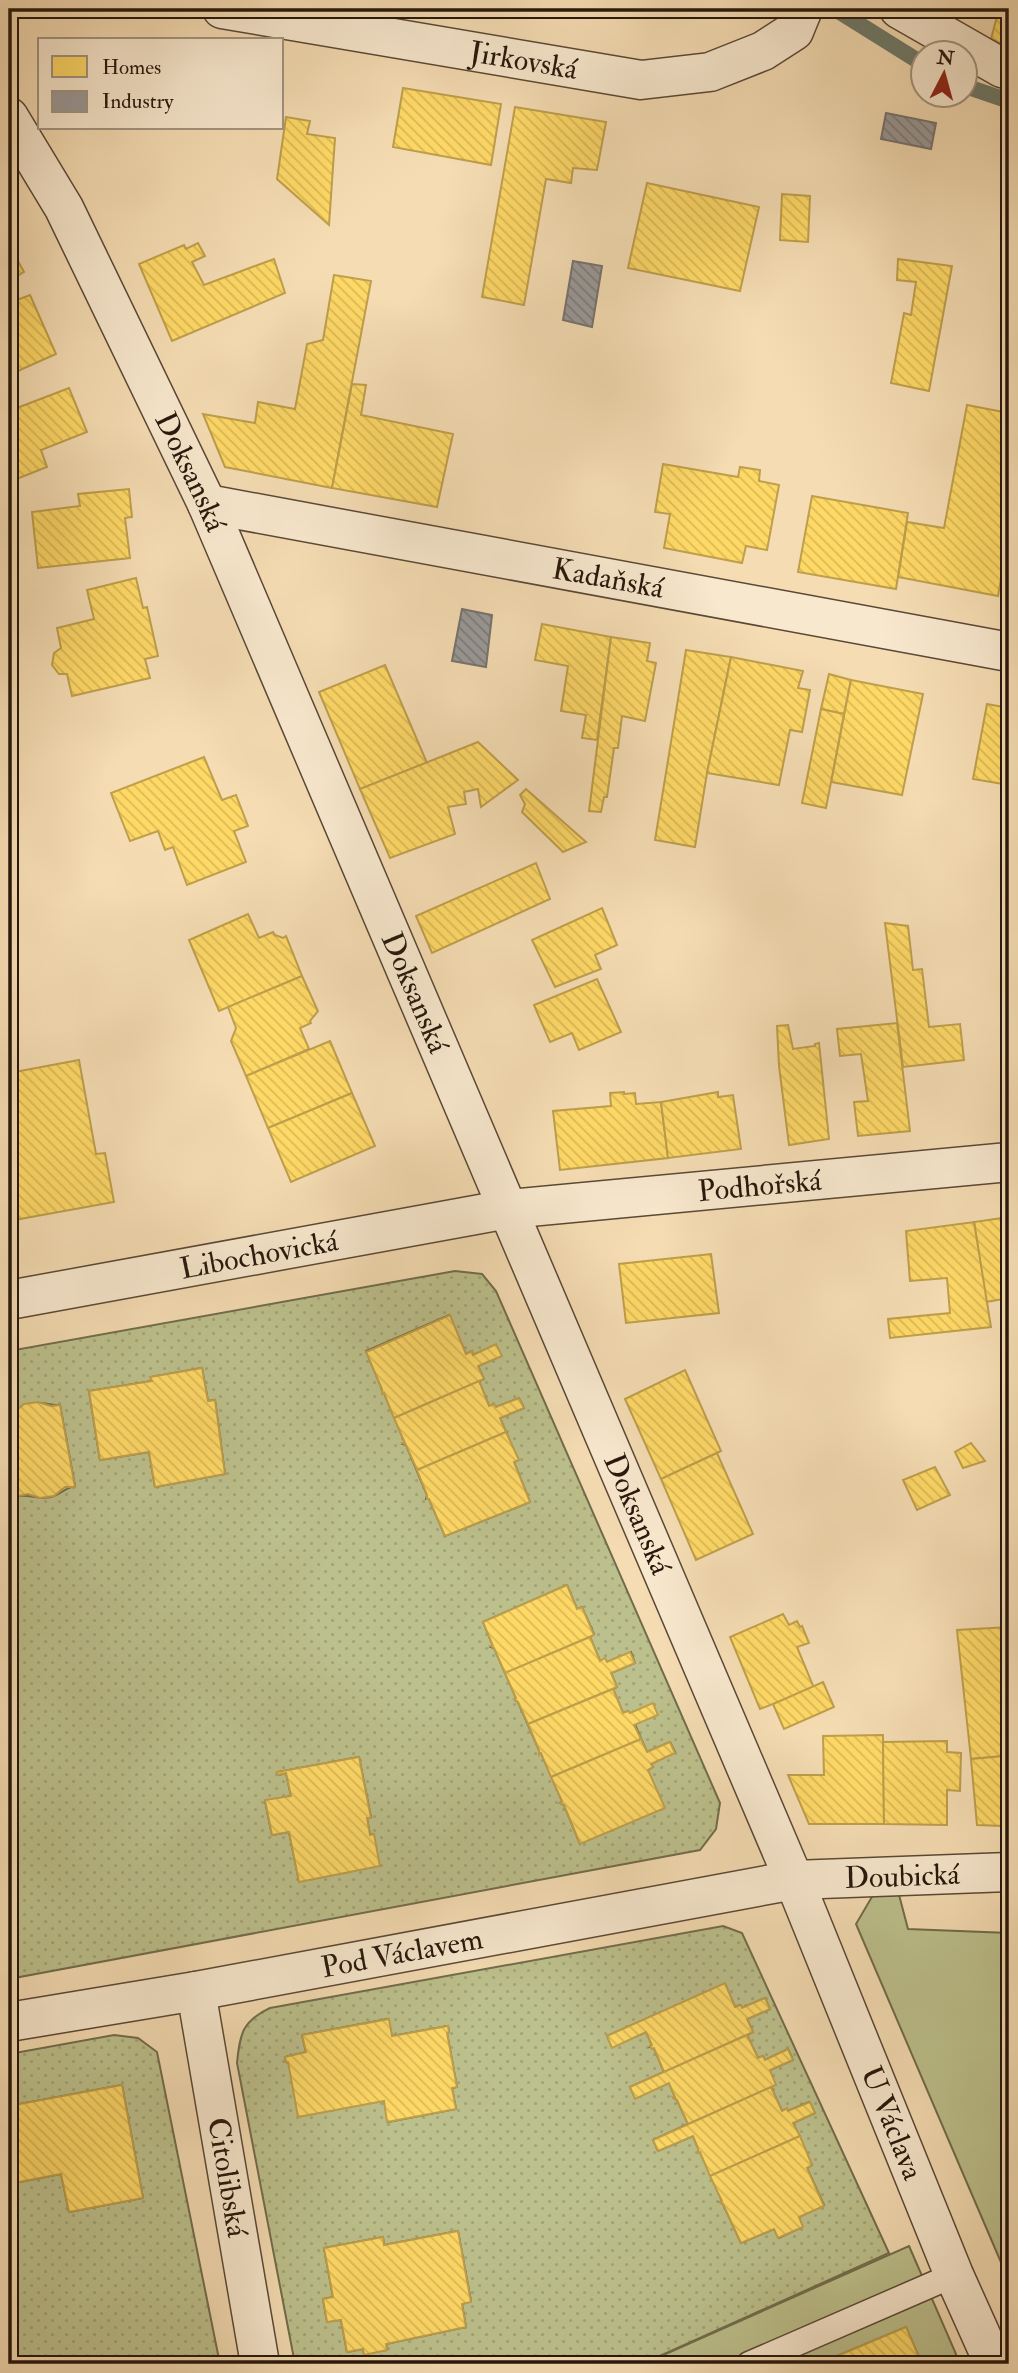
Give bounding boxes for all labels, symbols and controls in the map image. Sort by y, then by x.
street label: Jirkovská [466,33,581,88]
legend [38,38,284,130]
north arrow [909,38,979,108]
text: N [935,45,956,71]
text: Homes [102,54,161,81]
text: Industry [102,88,174,115]
street label: Doksanská [147,406,235,537]
street label: Kadaňská [549,550,668,607]
street label: Doksanská [373,926,458,1059]
street label: Podhořská [696,1161,824,1210]
street label: Libochovická [177,1222,342,1287]
street label: Doksanská [596,1448,680,1580]
street label: Doubická [844,1855,961,1897]
street label: Pod Václavem [318,1920,486,1986]
street label: U Václava [853,2061,932,2186]
street label: Citolibská [200,2115,256,2240]

